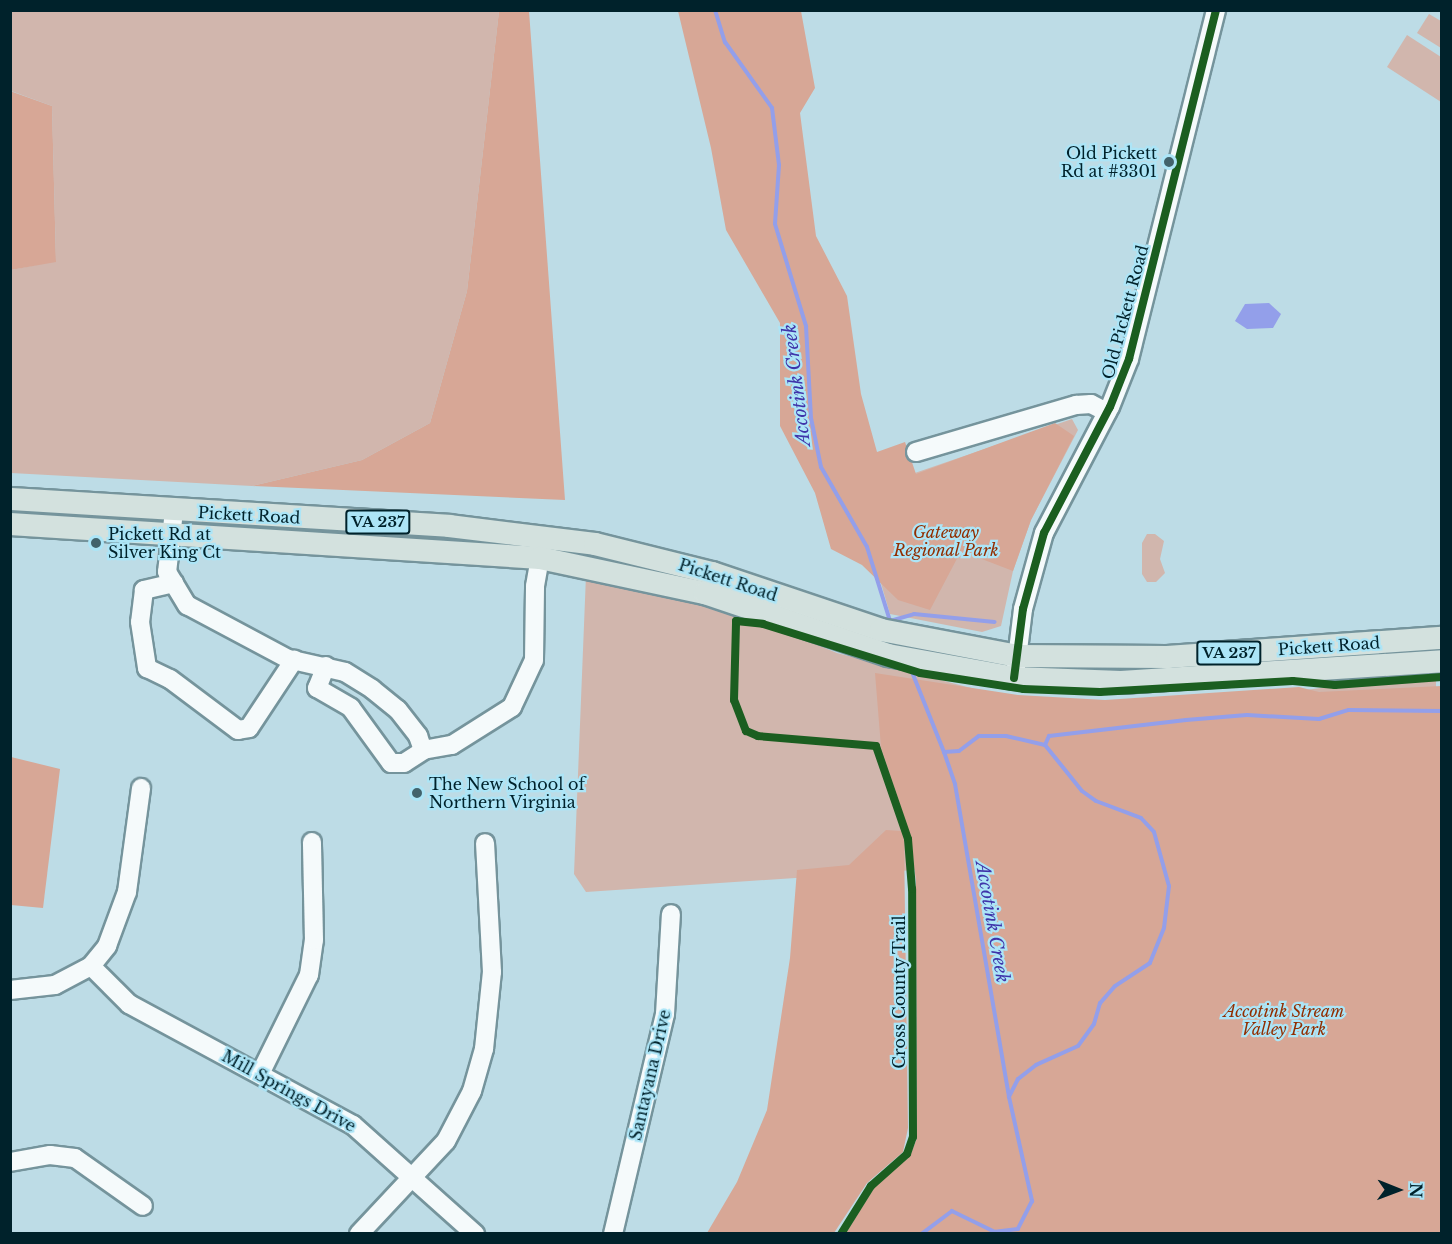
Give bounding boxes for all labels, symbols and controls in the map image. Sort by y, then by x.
place label: Old Pickett Rd at #3301 [1061,143,1157,181]
marker: Old Pickett Rd at #3301 [1162,155,1176,169]
street label: Old Pickett Road [1098,243,1152,381]
water label: Accotink Creek [779,323,815,447]
street label: Pickett Road [197,503,301,527]
road number: VA 237 [345,510,411,534]
park label: Gateway Regional Park [893,522,999,560]
place label: Pickett Rd at Silver King Ct [108,524,222,562]
marker: Pickett Rd at Silver King Ct [89,536,103,550]
street label: Pickett Road [676,555,780,605]
street label: Pickett Road [1277,633,1381,659]
road number: VA 237 [1196,641,1262,665]
place label: The New School of Northern Virginia [429,774,585,812]
marker: The New School of Northern Virginia [410,786,424,800]
water label: Accotink Creek [971,860,1013,984]
street label: Cross County Trail [889,915,909,1069]
park label: Accotink Stream Valley Park [1224,1001,1344,1039]
street label: Santayana Drive [626,1008,674,1142]
street label: Mill Springs Drive [219,1046,359,1136]
north arrow [1368,1160,1428,1220]
text: N [1406,1183,1426,1198]

